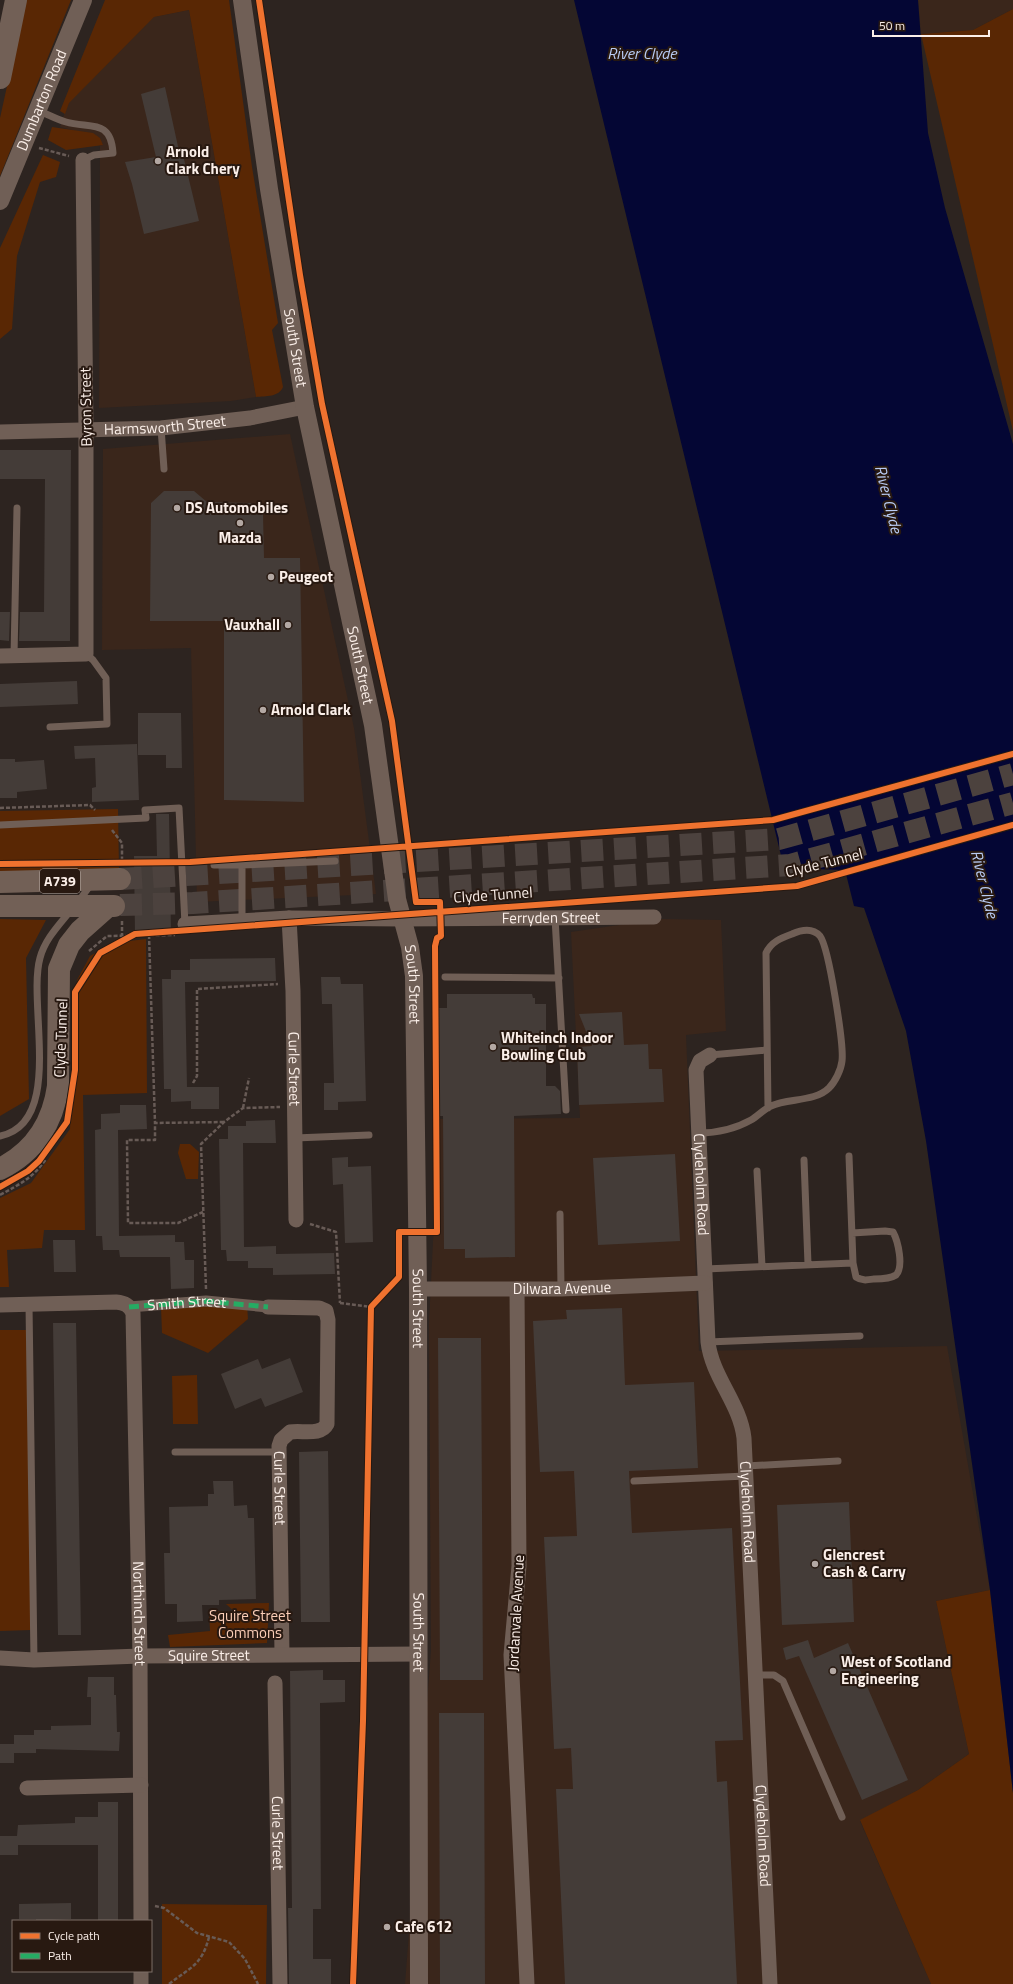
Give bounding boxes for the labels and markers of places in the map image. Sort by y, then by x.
place label: Arnold Clark Chery [166,140,240,180]
marker: Arnold Clark Chery [153,156,163,166]
place label: DS Automobiles [185,496,288,519]
marker: DS Automobiles [172,503,182,513]
marker: Mazda [235,518,245,528]
place label: Mazda [218,526,262,549]
place label: Peugeot [279,565,333,588]
marker: Peugeot [266,572,276,582]
place label: Vauxhall [224,613,280,636]
marker: Vauxhall [283,620,293,630]
place label: Arnold Clark [271,698,351,721]
marker: Arnold Clark [258,705,268,715]
place label: Whiteinch Indoor Bowling Club [501,1026,613,1066]
marker: Whiteinch Indoor Bowling Club [488,1042,498,1052]
place label: Glencrest Cash & Carry [823,1543,906,1583]
marker: Glencrest Cash & Carry [810,1559,820,1569]
place label: West of Scotland Engineering [841,1650,951,1690]
marker: West of Scotland Engineering [828,1666,838,1676]
place label: Cafe 612 [395,1915,452,1938]
marker: Cafe 612 [382,1922,392,1932]

